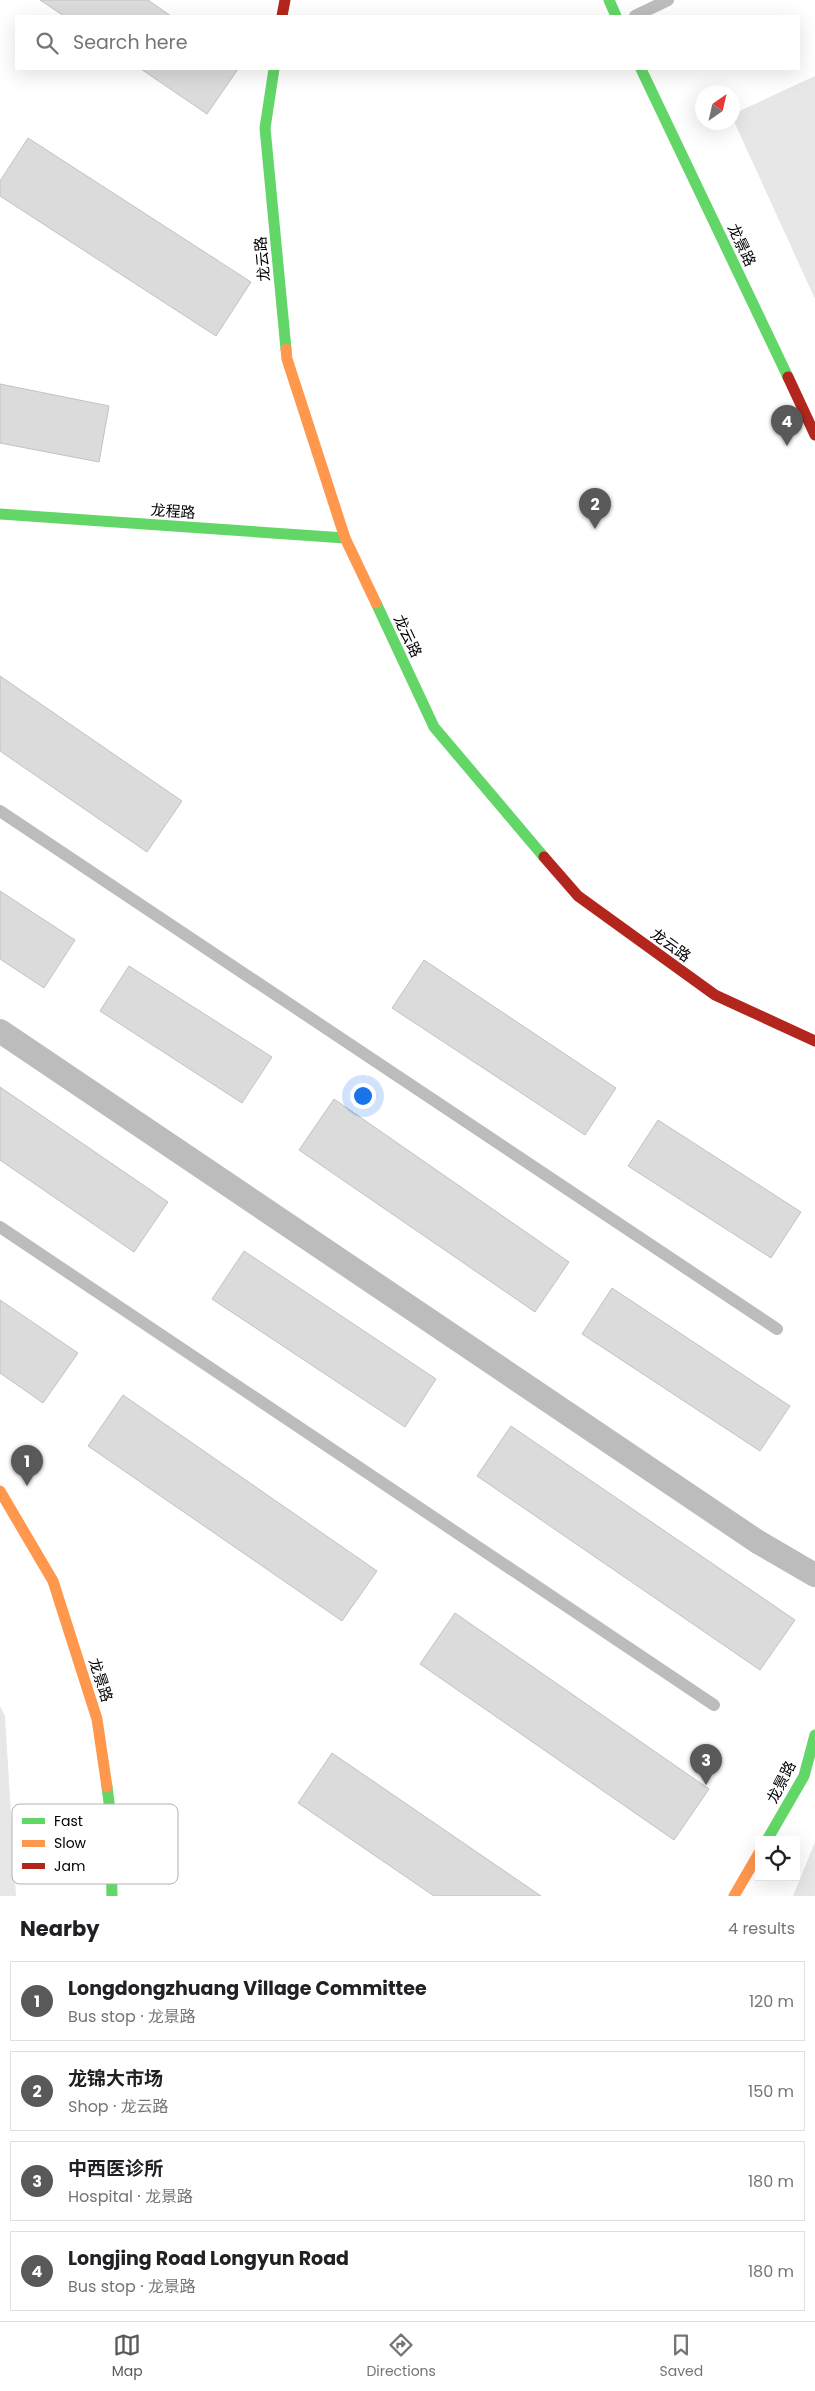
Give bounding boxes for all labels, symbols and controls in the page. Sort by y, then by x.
search box [15,15,800,70]
icon: search [33,29,61,57]
text: Search here [73,29,187,56]
north arrow [695,85,740,130]
street label: 龙景路 [723,220,761,270]
street label: 龙云路 [250,236,274,282]
pin: 4 [771,405,803,446]
pin: 2 [579,488,611,529]
street label: 龙程路 [150,499,196,523]
street label: 龙云路 [389,611,427,661]
street label: 龙云路 [647,923,695,967]
your location [350,1083,376,1109]
pin: 1 [11,1445,43,1486]
street label: 龙景路 [84,1655,118,1705]
pin: 3 [690,1744,722,1785]
street label: 龙景路 [761,1757,801,1807]
legend [12,1804,178,1884]
text: Fast [54,1811,83,1831]
text: Slow [54,1833,87,1853]
map controls [755,1836,800,1881]
button: locate [755,1836,800,1881]
text: Jam [54,1856,85,1876]
text: Nearby [20,1914,100,1943]
text: 4 results [728,1917,795,1940]
text: Longdongzhuang Village Committee [68,1975,427,2002]
text: 1 [34,1990,40,2013]
text: 120 m [749,1990,794,2013]
text: Bus stop · 龙景路 [68,2005,196,2028]
text: 龙锦大市场 [68,2065,163,2092]
text: 2 [32,2080,42,2103]
text: 150 m [748,2080,794,2103]
text: Shop · 龙云路 [68,2095,169,2118]
text: 中西医诊所 [68,2155,163,2182]
text: 3 [32,2170,42,2193]
text: 180 m [748,2170,794,2193]
text: Hospital · 龙景路 [68,2185,193,2208]
text: Longjing Road Longyun Road [68,2245,349,2272]
text: 4 [32,2260,42,2283]
text: 180 m [748,2260,794,2283]
text: Bus stop · 龙景路 [68,2275,196,2298]
tab: Map [112,2331,143,2382]
tab: Directions [366,2331,436,2382]
tab: Saved [659,2331,703,2382]

